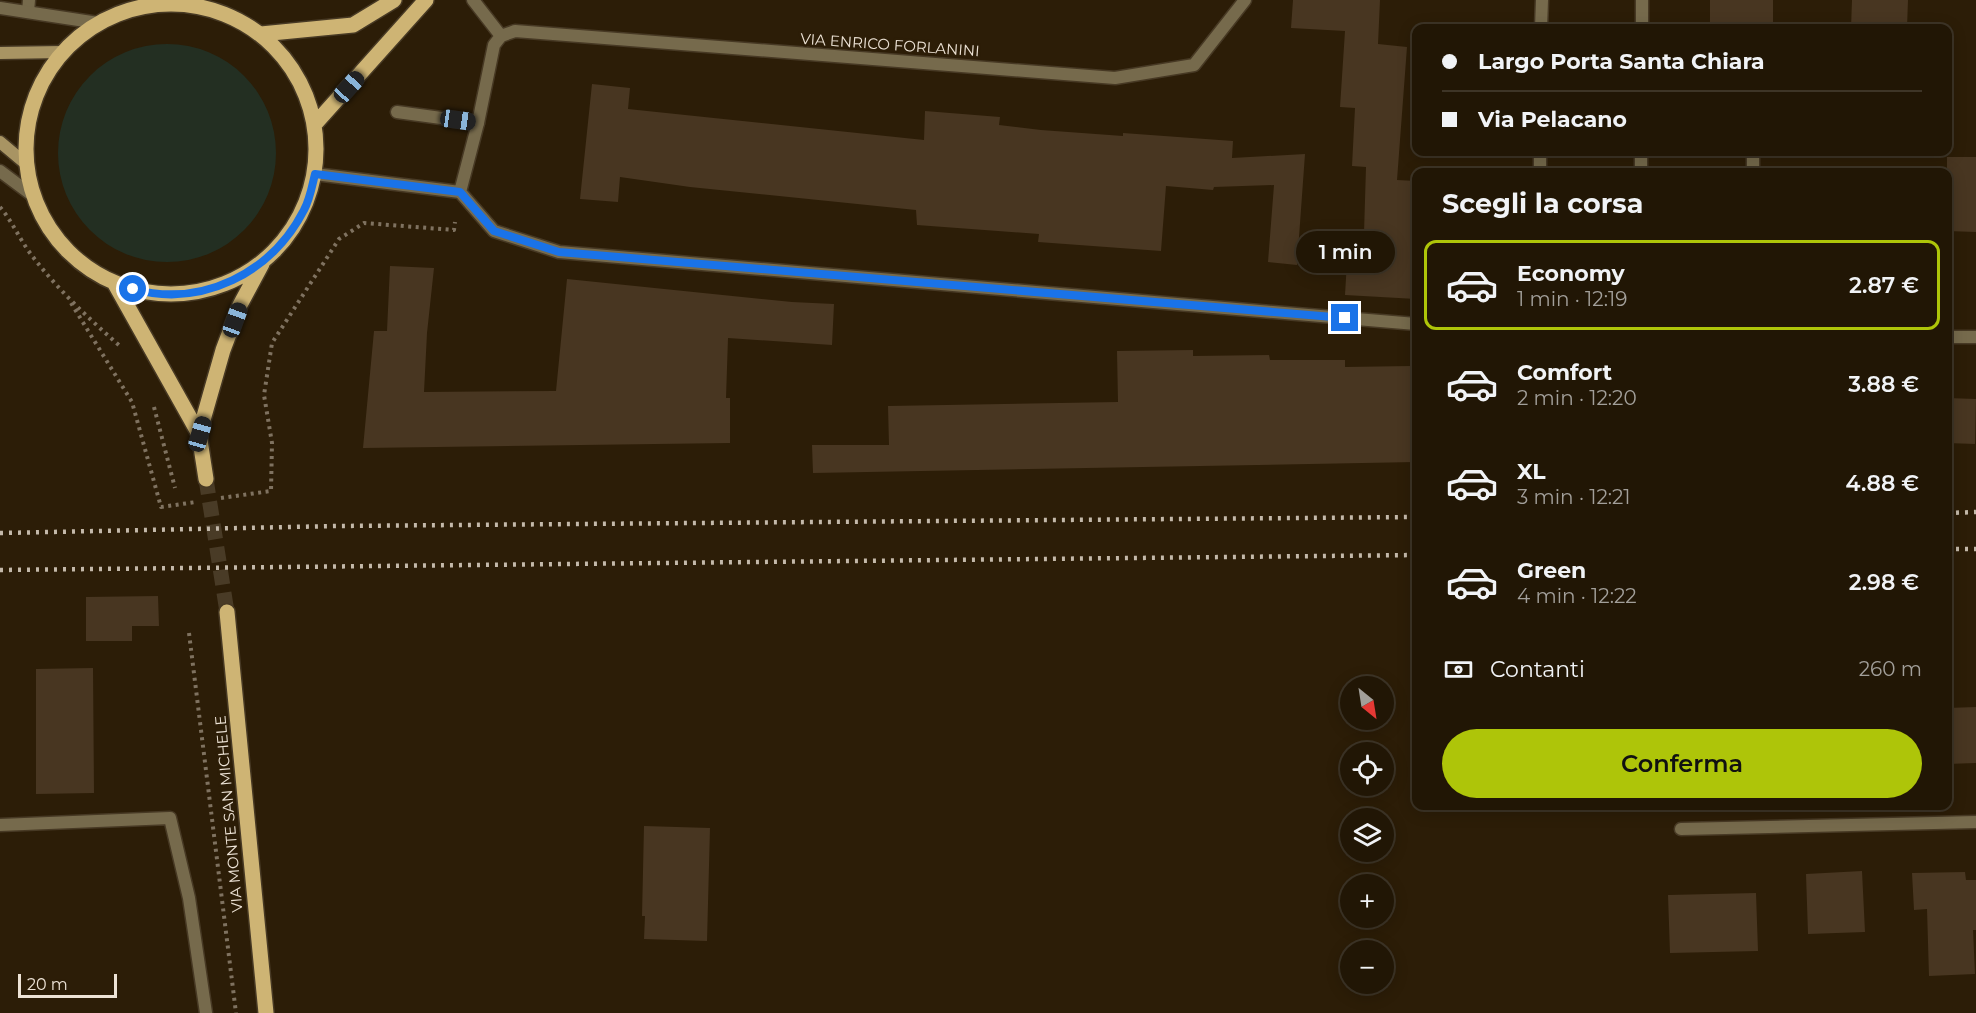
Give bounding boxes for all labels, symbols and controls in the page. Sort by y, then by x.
street label: VIA ENRICO FORLANINI [800,29,980,60]
text: Largo Porta Santa Chiara [1478,48,1765,75]
car [330,68,368,106]
text: Via Pelacano [1478,106,1627,133]
car [439,109,477,131]
text: Scegli la corsa [1442,187,1643,220]
callout: 1 min [1296,231,1394,273]
text: 1 min [1319,240,1372,264]
icon: car [1445,258,1499,312]
text: Economy [1517,260,1625,287]
text: 2.87 € [1849,272,1919,299]
route start [119,275,146,302]
text: 1 min · 12:19 [1517,287,1627,311]
car [220,300,250,340]
route end [1331,304,1358,331]
icon: car [1445,357,1499,411]
text: Comfort [1517,359,1612,386]
text: 3.88 € [1848,371,1919,398]
text: 2 min · 12:20 [1517,386,1637,410]
car [186,414,214,454]
icon: car [1445,456,1499,510]
text: XL [1517,458,1546,485]
text: 4.88 € [1846,470,1919,497]
text: 3 min · 12:21 [1517,485,1631,509]
icon: car [1445,555,1499,609]
text: Green [1517,557,1586,584]
text: 2.98 € [1849,569,1919,596]
text: 4 min · 12:22 [1517,584,1637,608]
icon: cash [1442,653,1475,686]
text: Contanti [1490,656,1585,683]
text: 260 m [1859,657,1922,681]
north arrow [1340,676,1394,730]
map controls [1340,676,1394,994]
street label: VIA MONTE SAN MICHELE [210,715,247,913]
button: Conferma [1442,729,1922,798]
button: locate [1340,742,1394,796]
button: layers [1340,808,1394,862]
button: + [1340,874,1394,928]
button: − [1340,940,1394,994]
scale bar [18,971,117,998]
text: 20 m [27,975,68,994]

